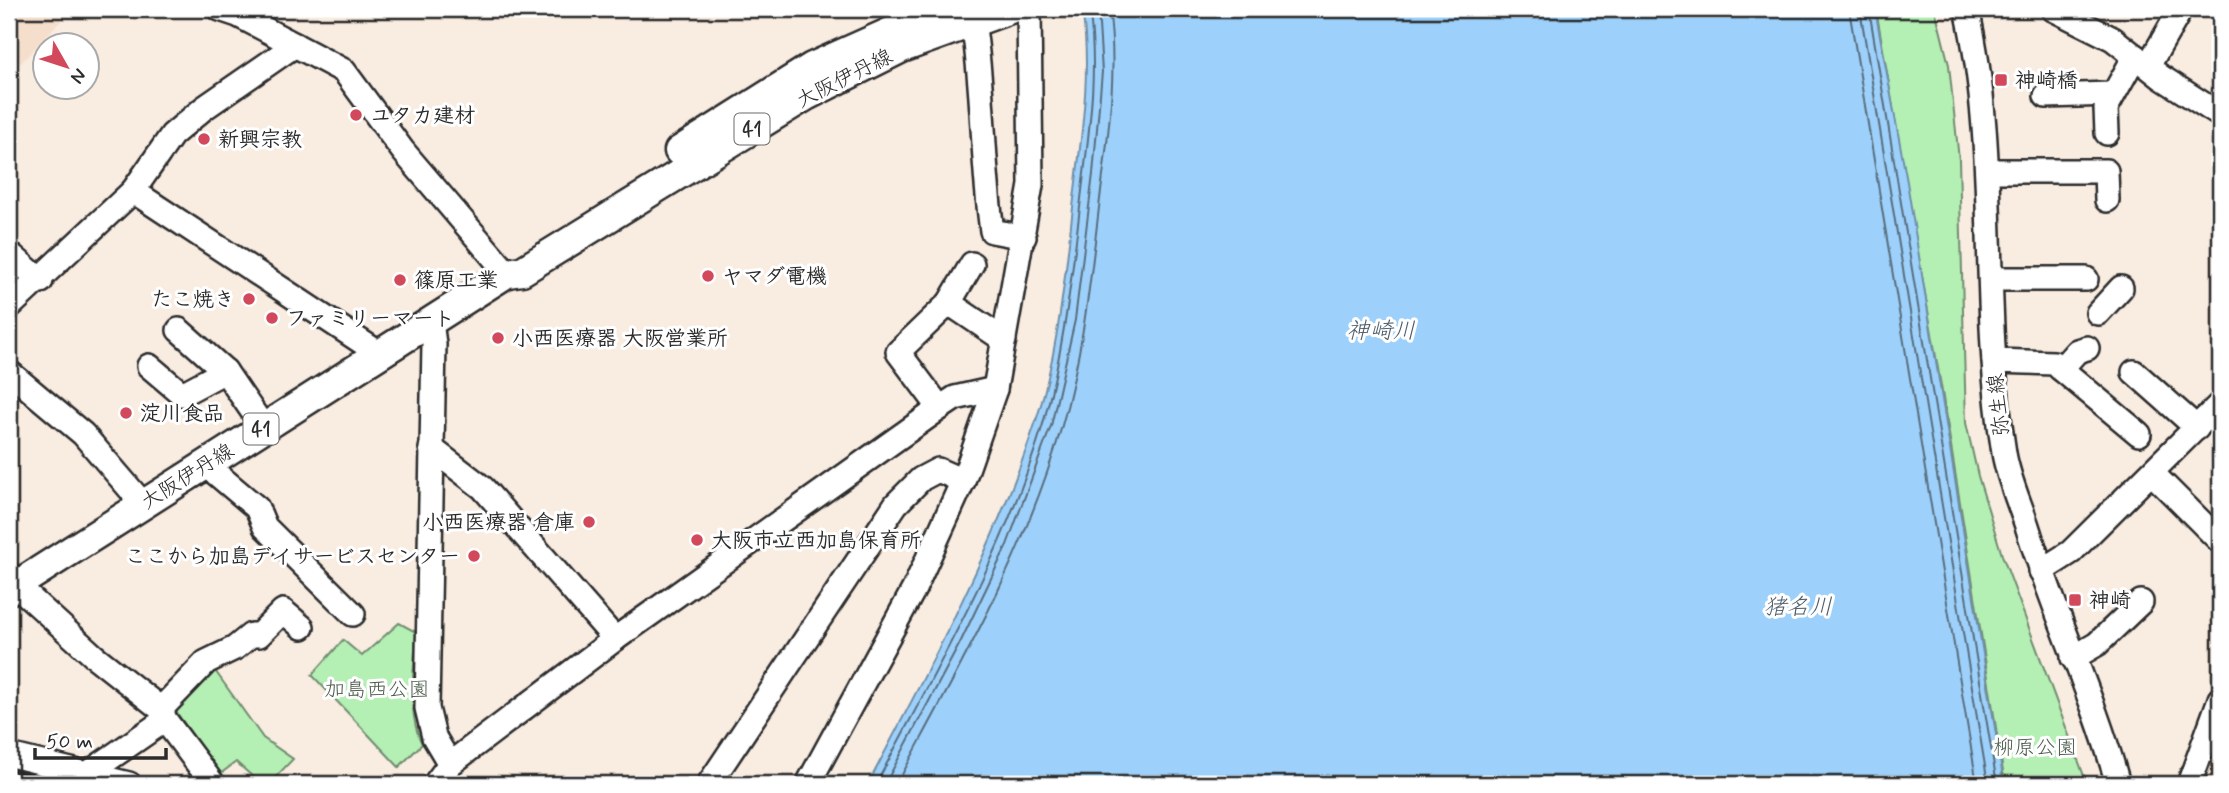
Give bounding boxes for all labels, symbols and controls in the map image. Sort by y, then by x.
north arrow [32,32,102,102]
street label: 大阪伊丹線 [791,43,898,115]
text: N [64,63,92,89]
place label: 神崎橋 [2015,67,2078,95]
marker: 神崎橋 [1993,72,2009,88]
place label: ユタカ建材 [370,102,475,130]
marker: ユタカ建材 [348,107,364,123]
road number: 41 [734,113,770,144]
place label: 新興宗教 [218,126,302,154]
marker: 新興宗教 [196,131,212,147]
place label: ヤマダ電機 [722,263,827,291]
place label: 篠原工業 [414,267,498,295]
marker: ヤマダ電機 [700,268,716,284]
marker: 篠原工業 [392,272,408,288]
place label: たこ焼き [151,286,235,314]
marker: たこ焼き [241,291,257,307]
place label: ファミリーマート [286,305,455,333]
marker: ファミリーマート [264,310,280,326]
water label: 神崎川 [1347,317,1416,347]
place label: 小西医療器 大阪営業所 [512,325,728,353]
marker: 小西医療器 大阪営業所 [490,330,506,346]
street label: 弥生線 [1982,372,2016,438]
place label: 淀川食品 [140,400,224,428]
marker: 淀川食品 [118,405,134,421]
road number: 41 [244,414,278,444]
street label: 大阪伊丹線 [136,437,239,517]
place label: 小西医療器 倉庫 [422,509,575,537]
marker: 小西医療器 倉庫 [581,514,597,530]
place label: 大阪市立西加島保育所 [711,527,921,555]
marker: 大阪市立西加島保育所 [689,532,705,548]
place label: ここから加島デイサービスセンター [125,543,460,571]
marker: ここから加島デイサービスセンター [466,548,482,564]
place label: 神崎 [2089,587,2131,615]
marker: 神崎 [2067,592,2083,608]
water label: 猪名川 [1764,593,1833,623]
park label: 加島西公園 [325,676,430,704]
scale bar [35,716,166,760]
text: 50 m [46,728,93,756]
park label: 柳原公園 [1993,734,2077,762]

